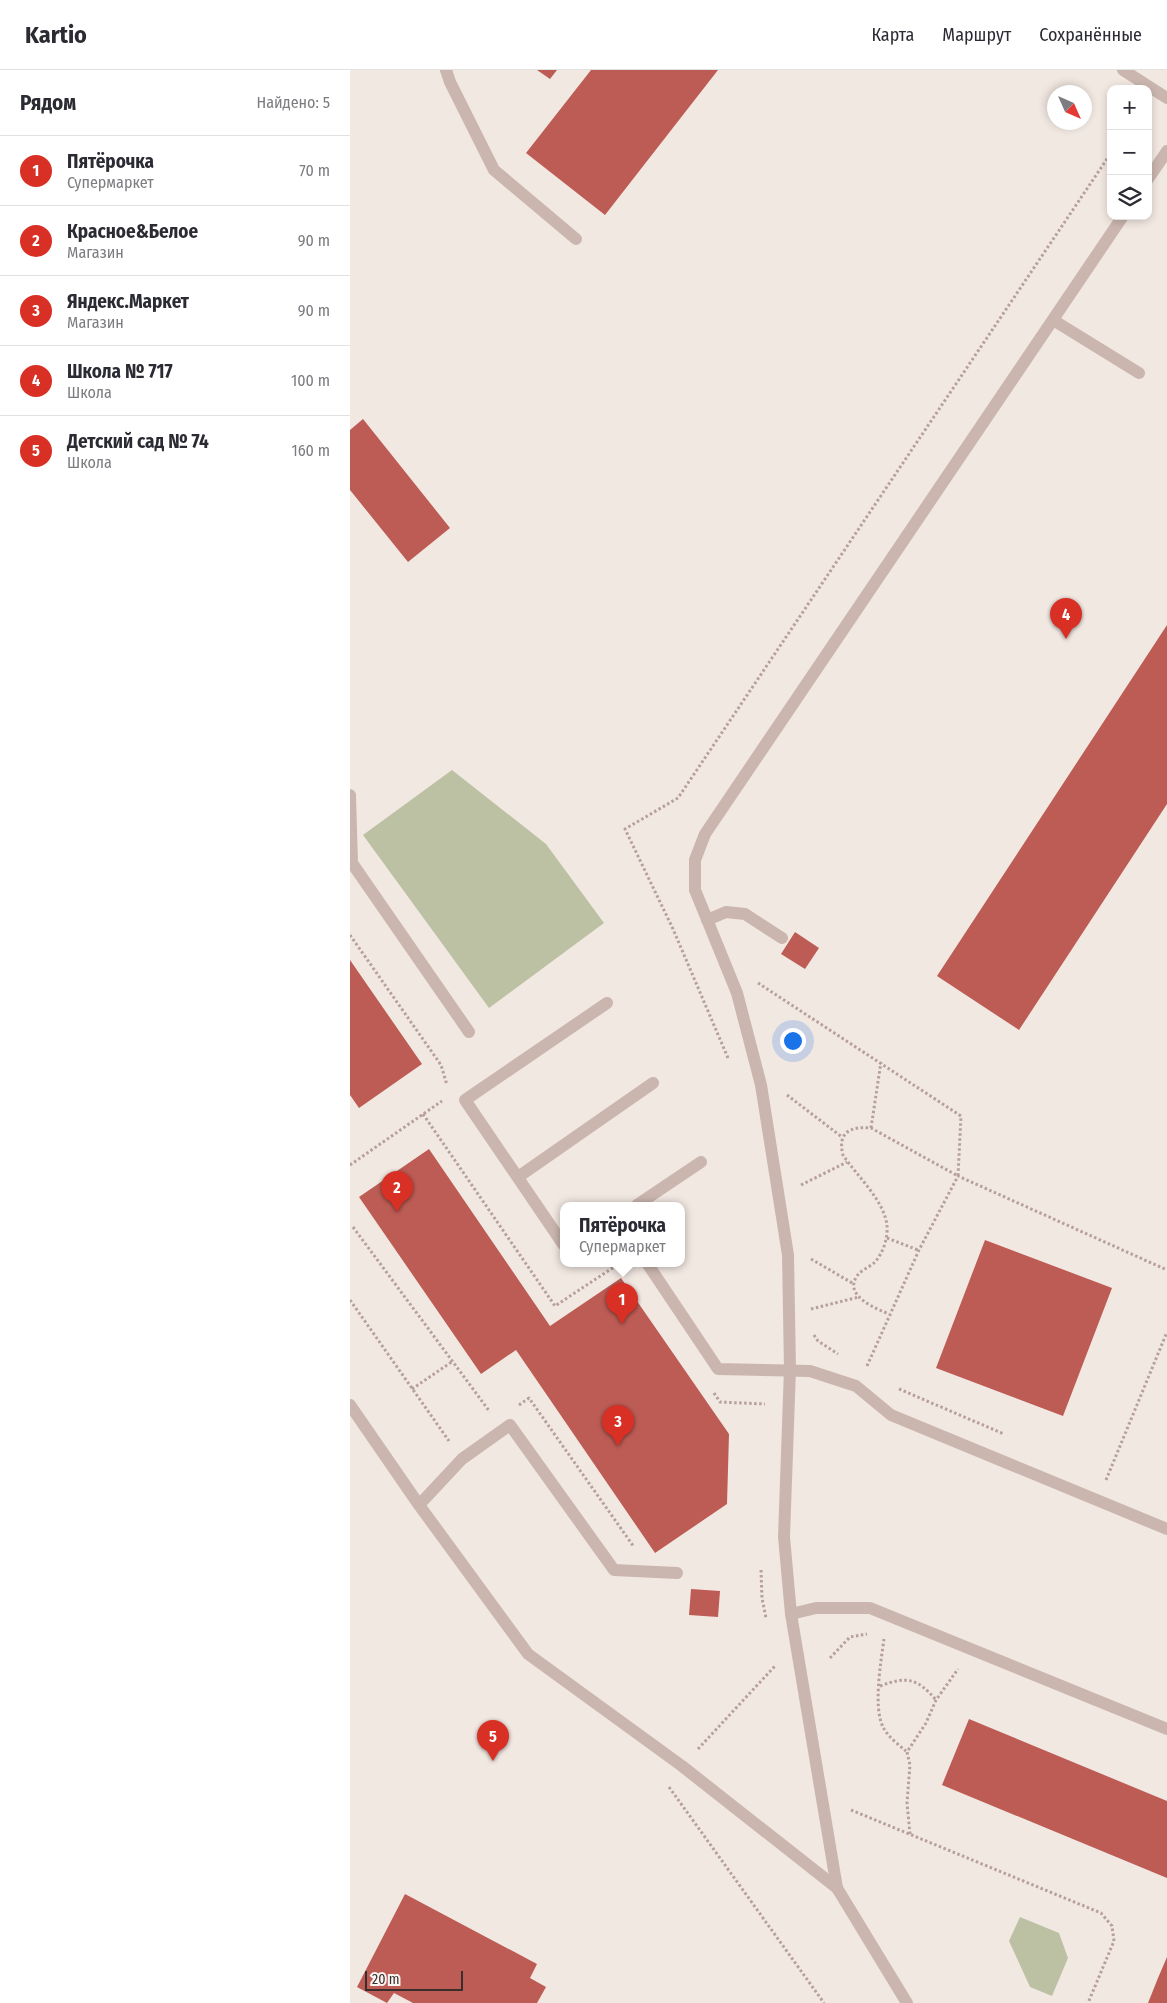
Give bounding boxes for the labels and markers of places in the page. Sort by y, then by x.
pin: 4 [1050,598,1082,639]
pin: 2 [381,1171,413,1212]
pin: 1 [606,1283,638,1324]
pin: 3 [602,1405,634,1446]
pin: 5 [477,1720,509,1761]

